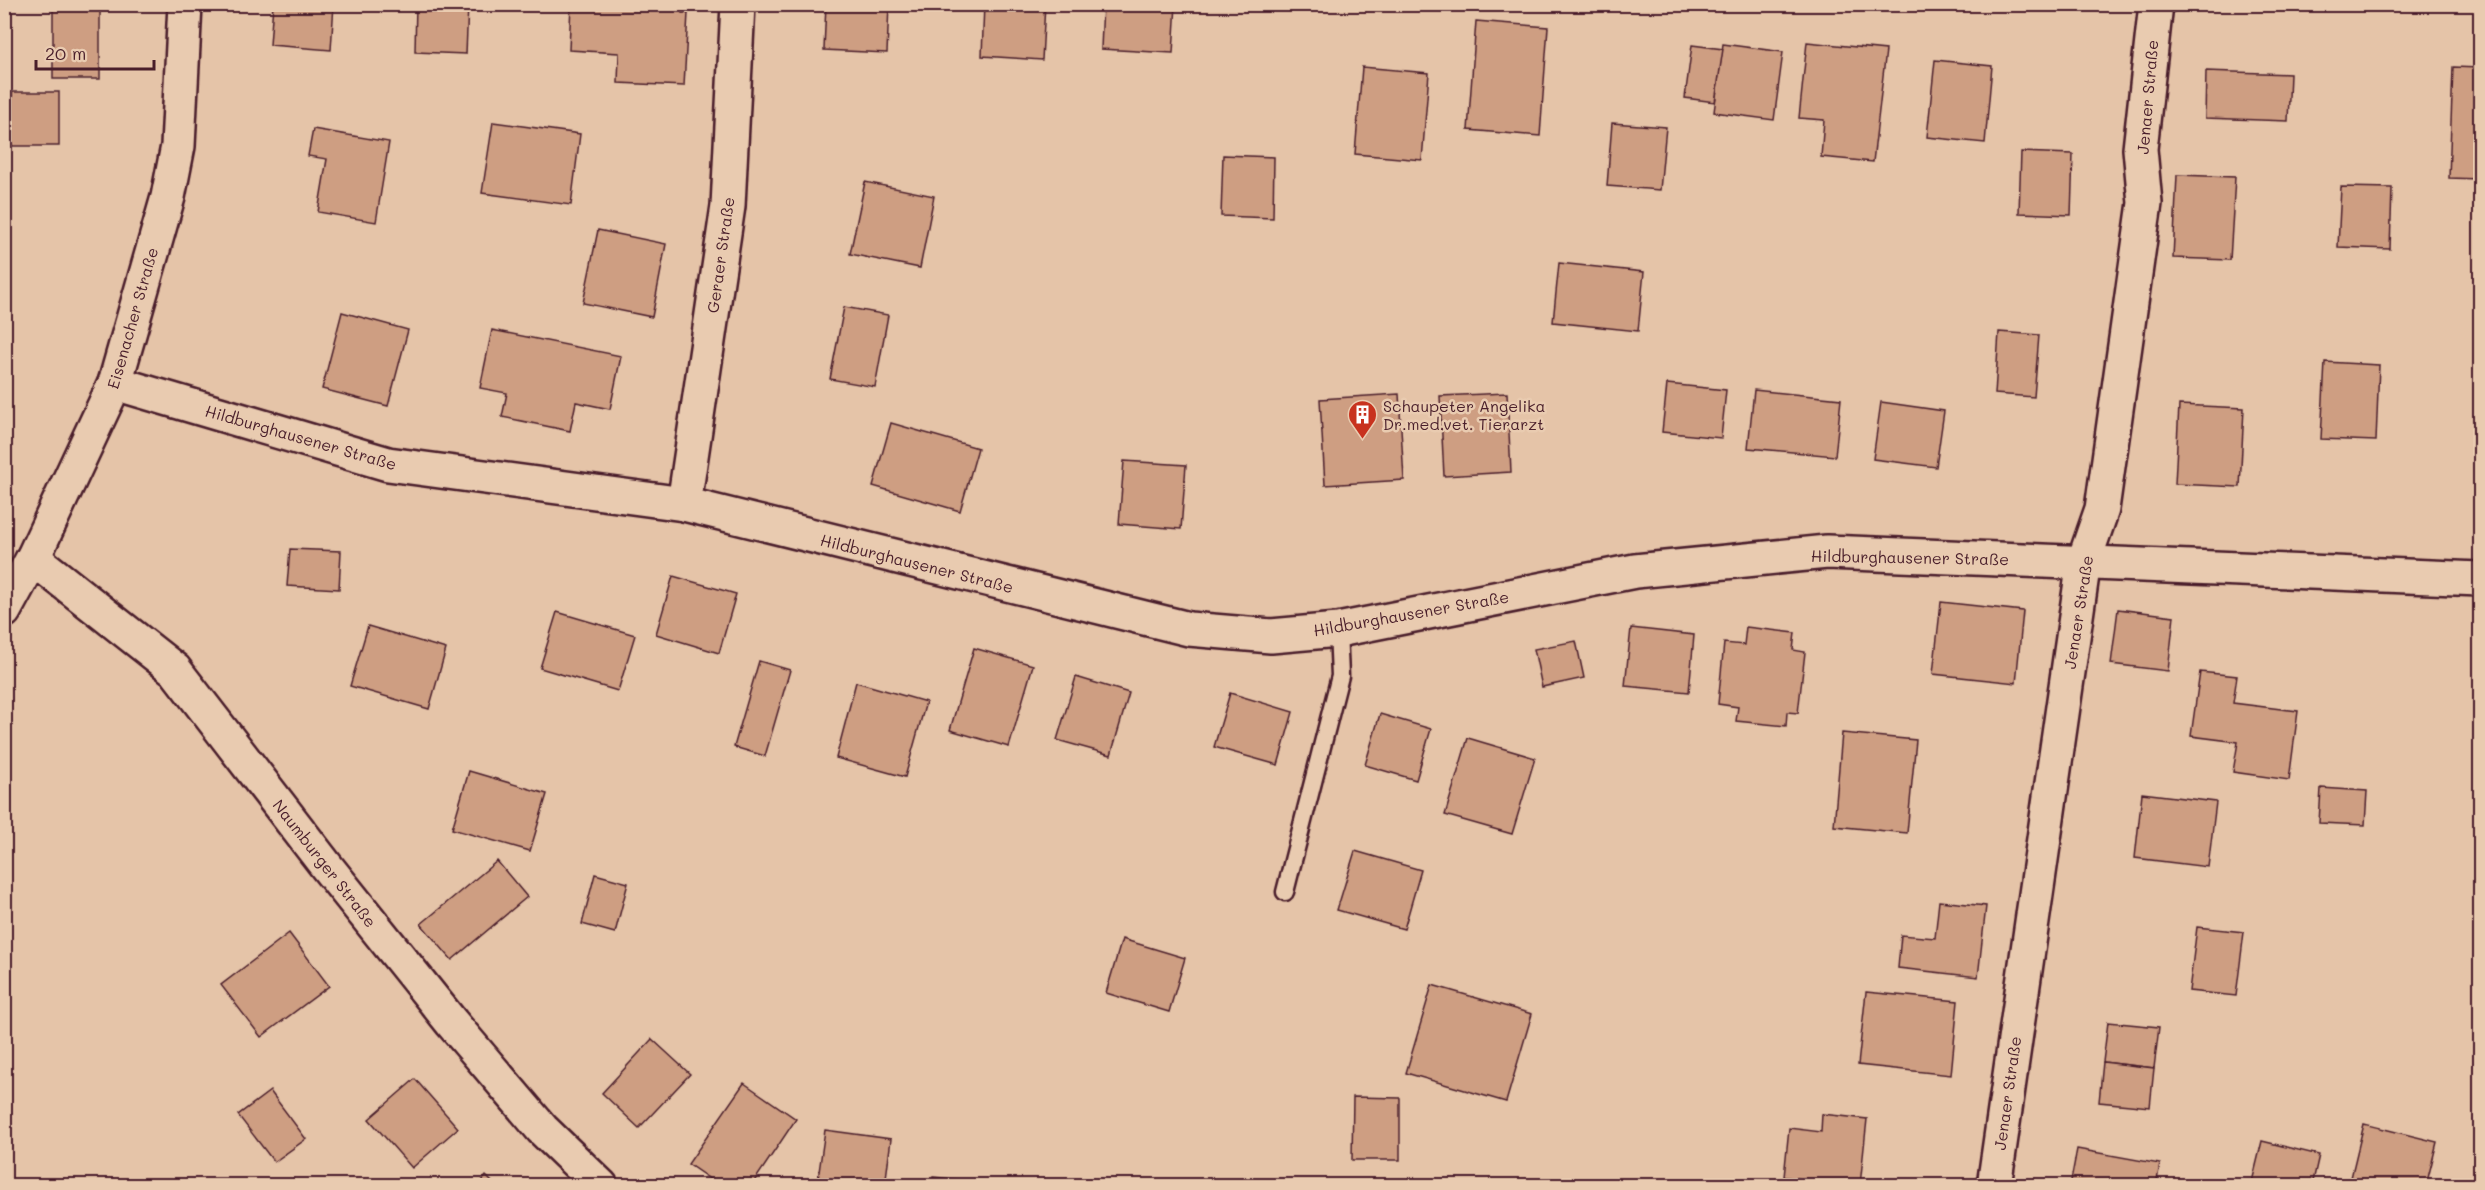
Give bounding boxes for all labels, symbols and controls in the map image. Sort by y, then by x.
scale bar [36,33,154,71]
street label: Jenaer Straße [2132,39,2162,155]
text: 20 m [45,41,86,65]
street label: Geraer Straße [701,196,739,314]
street label: Eisenacher Straße [102,245,162,391]
place label: Schaupeter Angelika Dr.med.vet. Tierarzt [1383,395,1546,434]
building icon: Schaupeter Angelika Dr.med.vet. Tierarzt [1346,398,1378,440]
street label: Hildburghausener Straße [203,400,399,474]
street label: Hildburghausener Straße [818,529,1016,597]
street label: Hildburghausener Straße [1811,545,2009,569]
street label: Jenaer Straße [2059,554,2097,670]
street label: Hildburghausener Straße [1312,585,1510,641]
street label: Naumburger Straße [268,795,382,931]
street label: Jenaer Straße [1989,1035,2025,1151]

